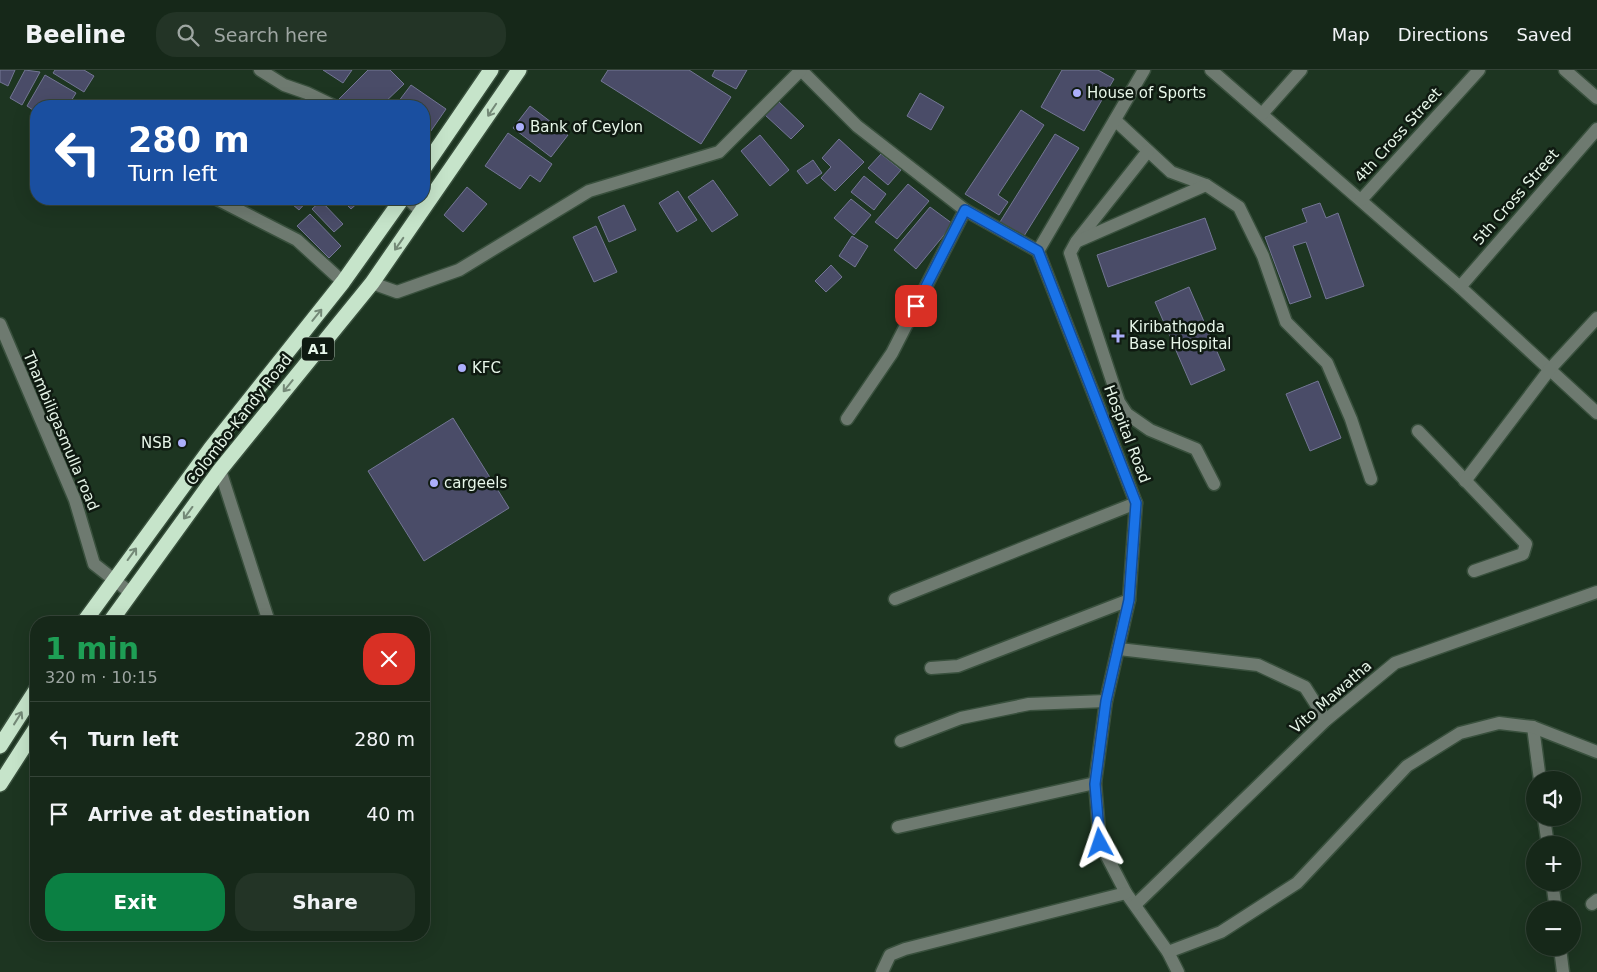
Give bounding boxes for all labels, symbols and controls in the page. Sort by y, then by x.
search box [156,12,506,57]
text: Beeline [25,21,126,49]
icon: search [174,21,202,49]
text: Search here [214,24,328,46]
text: Map [1332,24,1370,45]
text: Directions [1398,24,1488,45]
text: Saved [1516,24,1572,45]
place label: House of Sports [1087,84,1206,102]
street label: 4th Cross Street [1351,84,1445,186]
marker: House of Sports [1071,87,1083,99]
one-way arrow [486,103,496,117]
place label: Bank of Ceylon [530,118,643,136]
icon: left [45,120,110,185]
text: 280 m [128,120,250,160]
marker: Bank of Ceylon [514,121,526,133]
street label: 5th Cross Street [1469,145,1563,249]
text: Turn left [128,161,217,186]
one-way arrow [394,237,404,251]
pin [895,285,937,327]
icon: arrive [902,292,930,320]
one-way arrow [311,309,322,322]
place label: Kiribathgoda Base Hospital [1129,318,1232,353]
marker: Kiribathgoda Base Hospital [1111,329,1125,343]
road number: A1 [302,338,334,360]
street label: Thambiligasmulla road [19,348,103,513]
street label: Colombo-Kandy Road [182,351,296,489]
place label: KFC [472,359,501,377]
marker: KFC [456,362,468,374]
one-way arrow [283,379,294,392]
street label: Hospital Road [1100,382,1154,486]
place label: NSB [141,434,172,452]
marker: NSB [176,437,188,449]
place label: cargeels [444,474,507,492]
marker: cargeels [428,477,440,489]
one-way arrow [183,506,193,520]
one-way arrow [127,547,137,561]
text: 1 min [45,631,139,666]
button: close [363,633,415,685]
street label: Vito Mawatha [1287,657,1375,737]
text: 320 m · 10:15 [45,668,158,687]
one-way arrow [13,711,23,725]
icon: left [45,725,73,753]
text: Turn left [88,728,179,750]
text: 280 m [354,728,415,750]
map controls [1526,771,1581,956]
button: sound [1526,771,1581,826]
icon: arrive [45,800,73,828]
text: Arrive at destination [88,803,310,825]
text: 40 m [366,803,415,825]
position arrow [1073,816,1125,868]
button: + [1526,836,1581,891]
button: Exit [45,873,225,931]
button: Share [235,873,415,931]
button: − [1526,901,1581,956]

